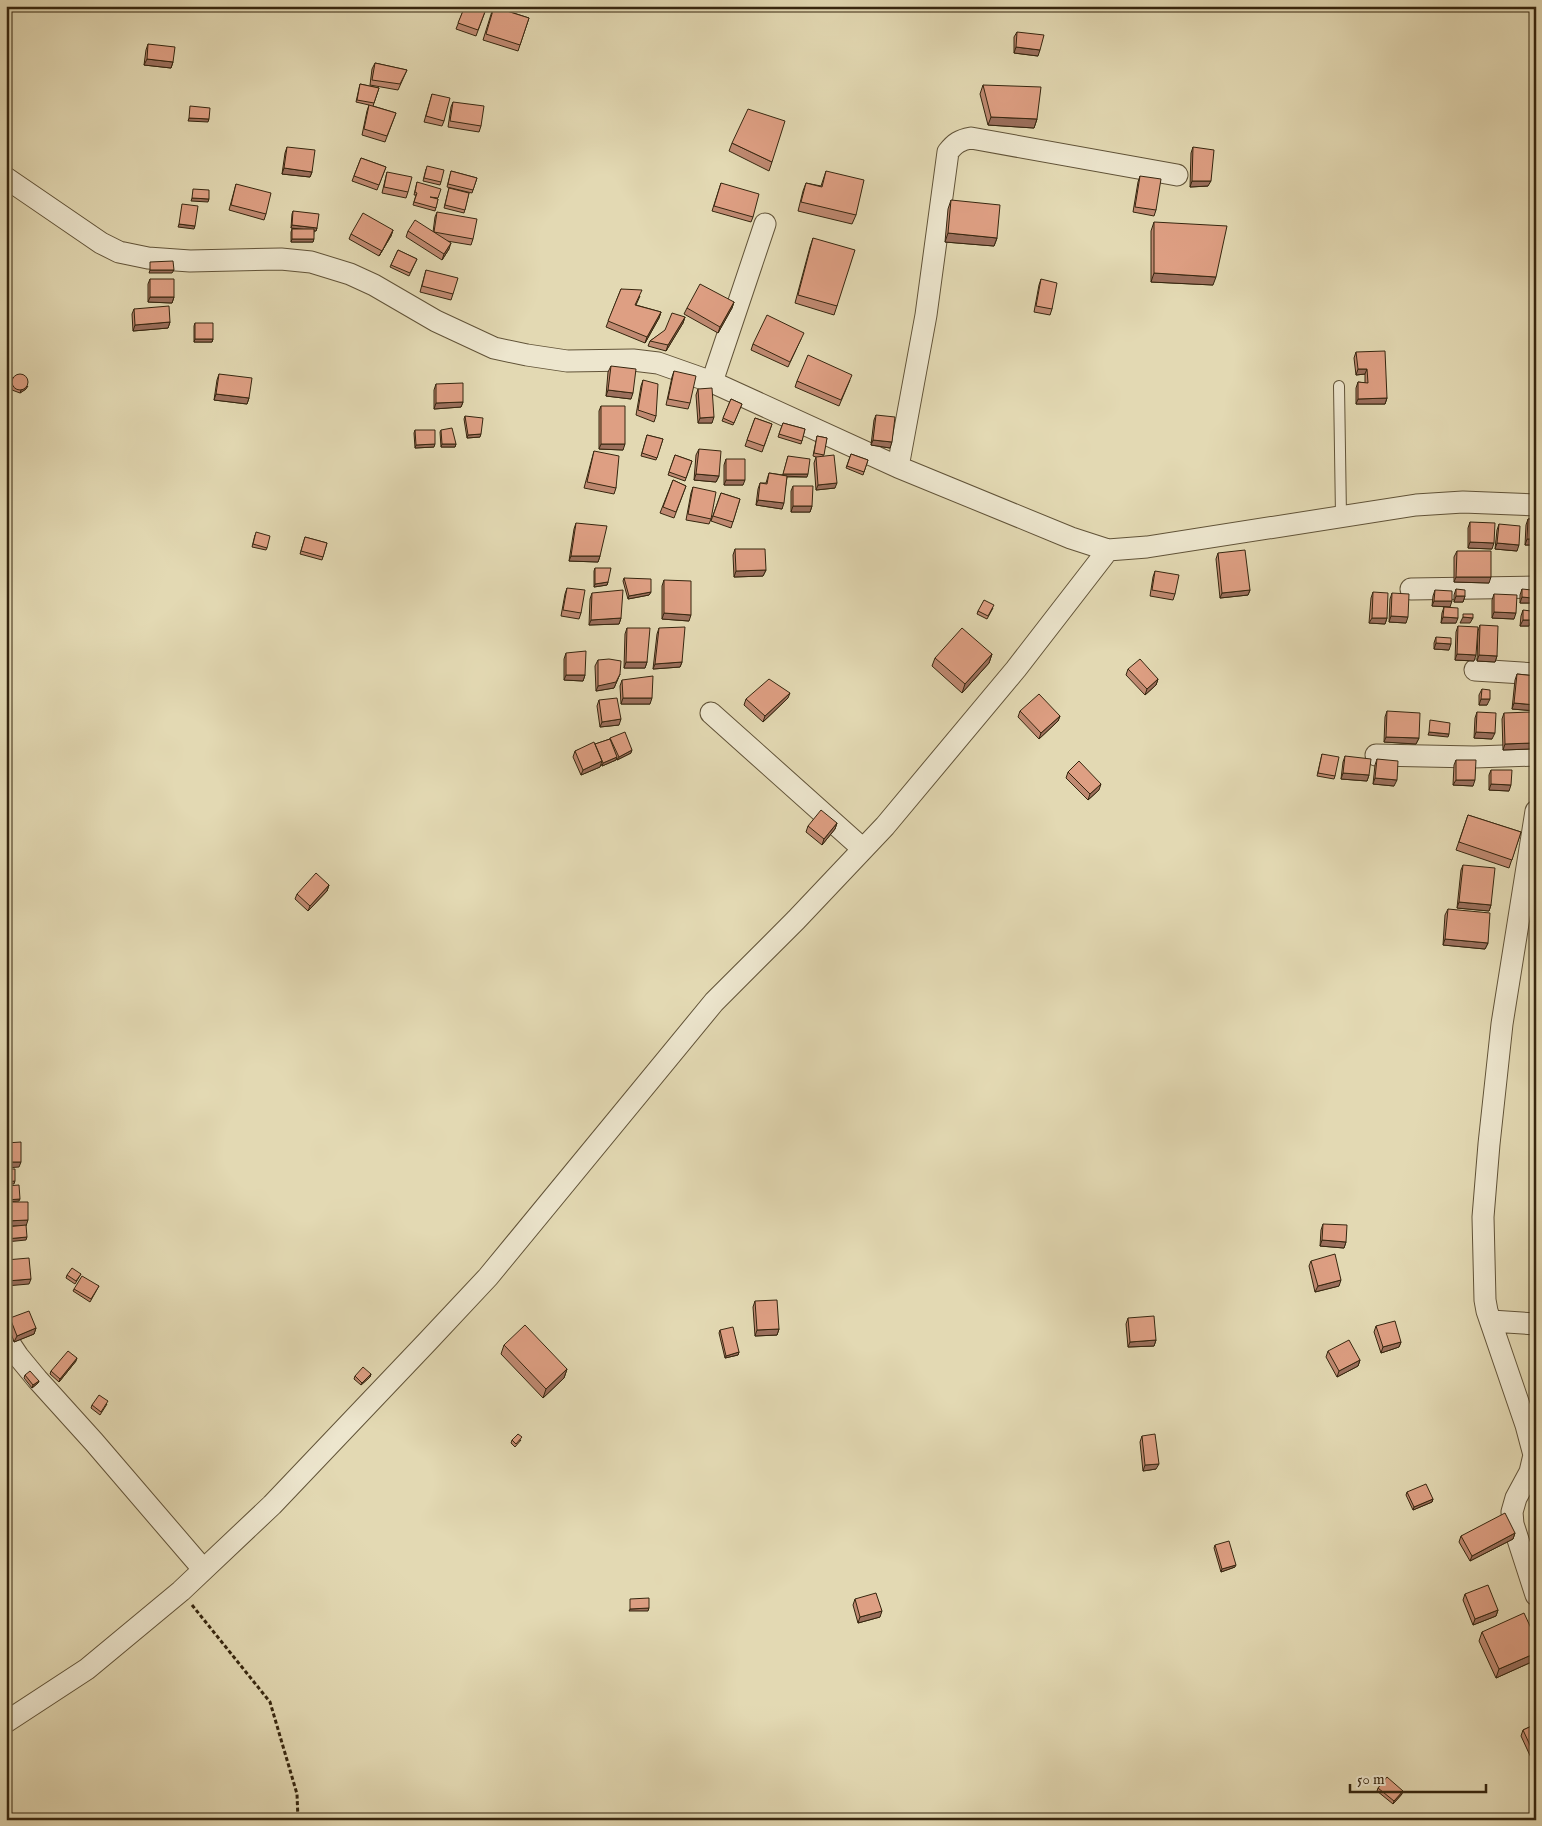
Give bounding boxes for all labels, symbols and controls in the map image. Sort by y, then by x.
scale bar [1350,1761,1486,1793]
text: 50 m [1357,1770,1385,1789]

